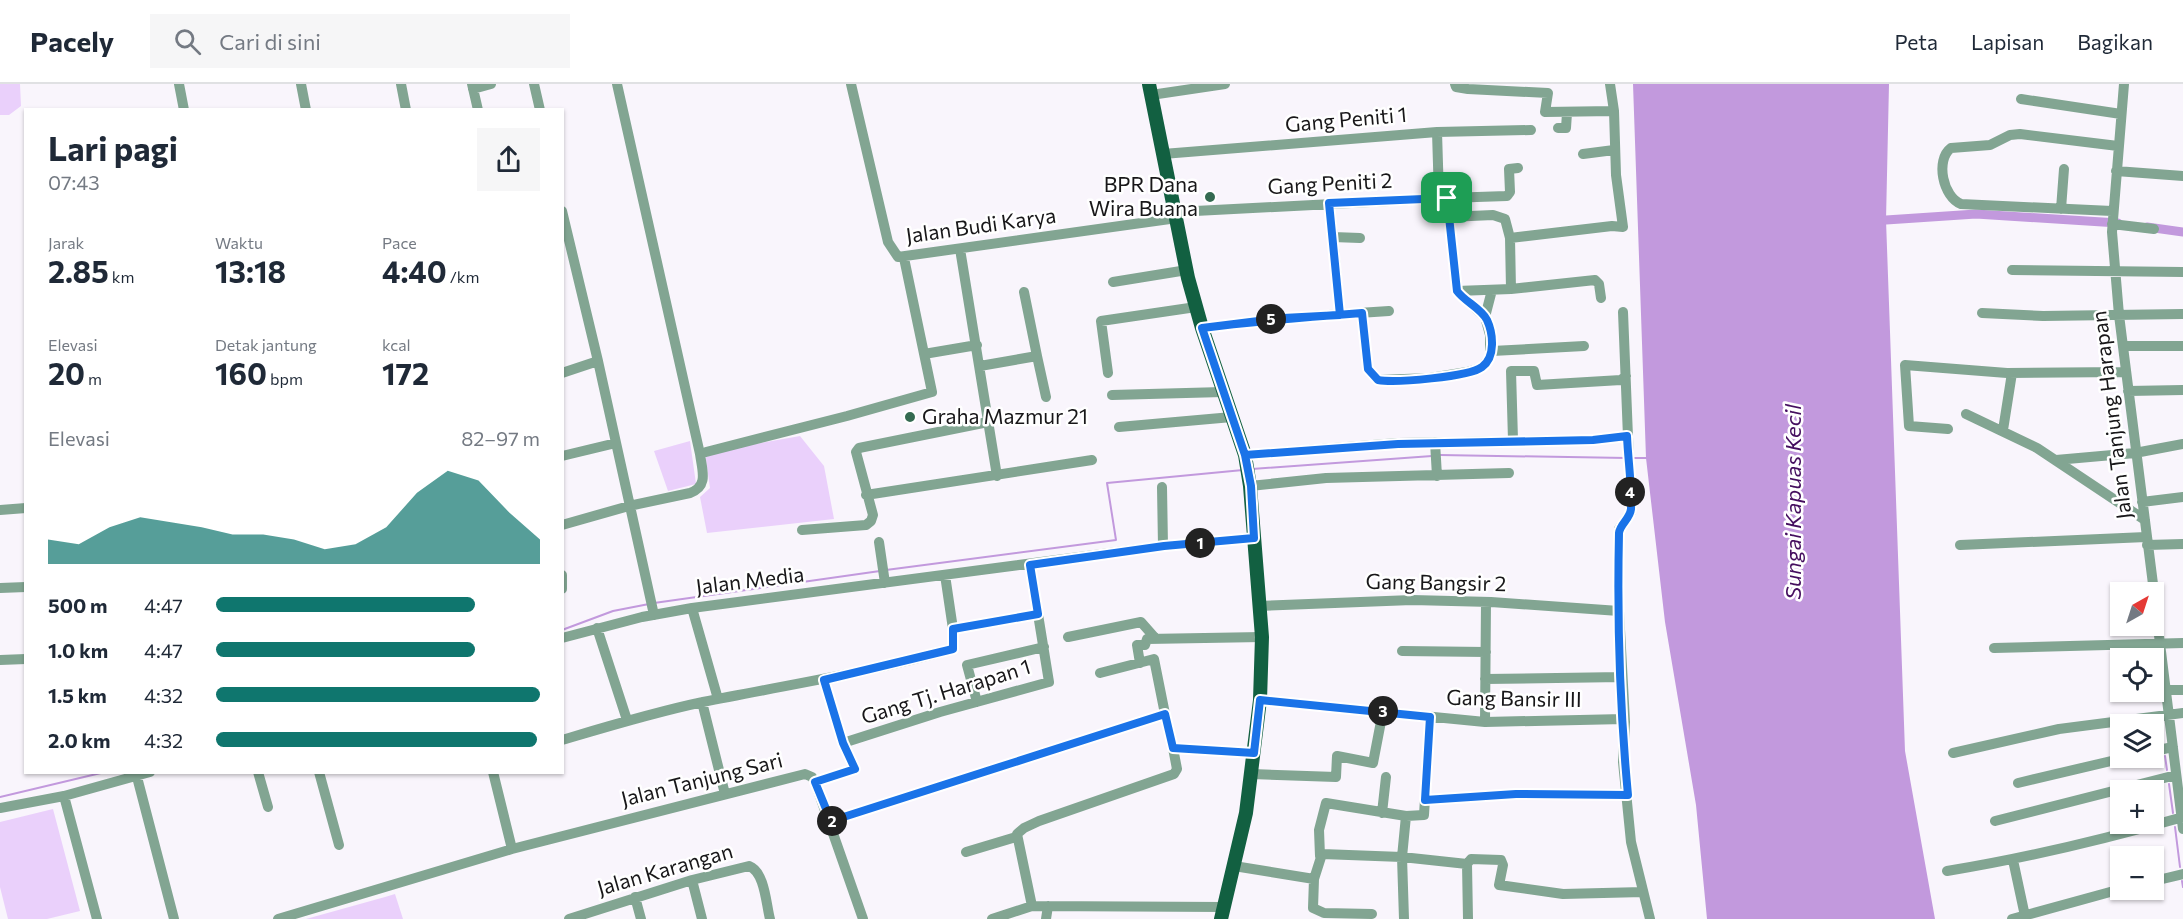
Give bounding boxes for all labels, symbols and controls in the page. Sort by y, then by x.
search box [150,14,570,68]
text: Pacely [30,24,114,58]
icon: search [171,25,204,58]
text: Cari di sini [219,28,321,55]
text: Peta [1895,29,1938,54]
text: Lapisan [1971,29,2044,54]
text: Bagikan [2077,29,2153,54]
street label: Gang Peniti 1 [1284,101,1408,136]
text: Lari pagi [48,127,178,168]
button: share [477,128,540,191]
street label: Gang Peniti 2 [1267,167,1393,198]
text: 07:43 [48,170,100,194]
place label: BPR Dana Wira Buana [1089,171,1198,220]
pin [1421,172,1472,223]
icon: arrive [1430,181,1463,214]
marker: BPR Dana Wira Buana [1203,190,1217,204]
street label: Jalan Budi Karya [904,202,1057,247]
text: Jarak [48,233,84,252]
text: Waktu [215,233,263,252]
text: Pace [382,233,417,252]
text: 2.85 [48,252,109,289]
text: 13:18 [215,252,286,289]
text: 4:40 [382,252,447,289]
text: km [109,267,134,286]
text: /km [447,267,480,286]
pin: 5 [1256,304,1286,334]
text: 5 [1266,309,1276,328]
street label: Jalan Tanjung Harapan [2085,309,2136,521]
text: Elevasi [48,335,98,354]
text: Detak jantung [215,335,317,354]
text: kcal [382,335,411,354]
text: 20 [48,354,85,391]
text: 160 [215,354,267,391]
text: 172 [382,354,429,391]
text: m [85,369,102,388]
text: bpm [267,369,303,388]
place label: Graha Mazmur 21 [922,403,1088,428]
water label: Sungai Kapuas Kecil [1779,404,1806,600]
marker: Graha Mazmur 21 [903,410,917,424]
text: Elevasi [48,426,110,450]
text: 82–97 m [461,426,540,450]
pin: 4 [1615,477,1645,507]
text: 4 [1625,482,1635,501]
pin: 1 [1185,528,1215,558]
text: 1 [1196,533,1204,552]
street label: Jalan Media [694,560,805,599]
street label: Gang Bangsir 2 [1365,568,1507,595]
north arrow [2110,582,2164,636]
map controls [2110,582,2164,900]
text: 500 m [48,593,108,617]
text: 4:47 [144,593,183,617]
text: 1.0 km [48,638,108,662]
text: 4:47 [144,638,183,662]
button: locate [2110,648,2164,702]
street label: Gang Tj. Harapan 1 [858,653,1033,728]
text: 1.5 km [48,683,107,707]
text: 4:32 [144,683,183,707]
street label: Gang Bansir III [1446,684,1582,711]
pin: 3 [1368,696,1398,726]
text: 3 [1378,701,1388,720]
button: layers [2110,714,2164,768]
text: 2.0 km [48,728,110,752]
text: 4:32 [144,728,183,752]
street label: Jalan Tanjung Sari [618,746,785,811]
button: + [2110,780,2164,834]
pin: 2 [817,806,847,836]
text: 2 [827,811,837,830]
street label: Jalan Karangan [594,837,735,900]
button: − [2110,846,2164,900]

